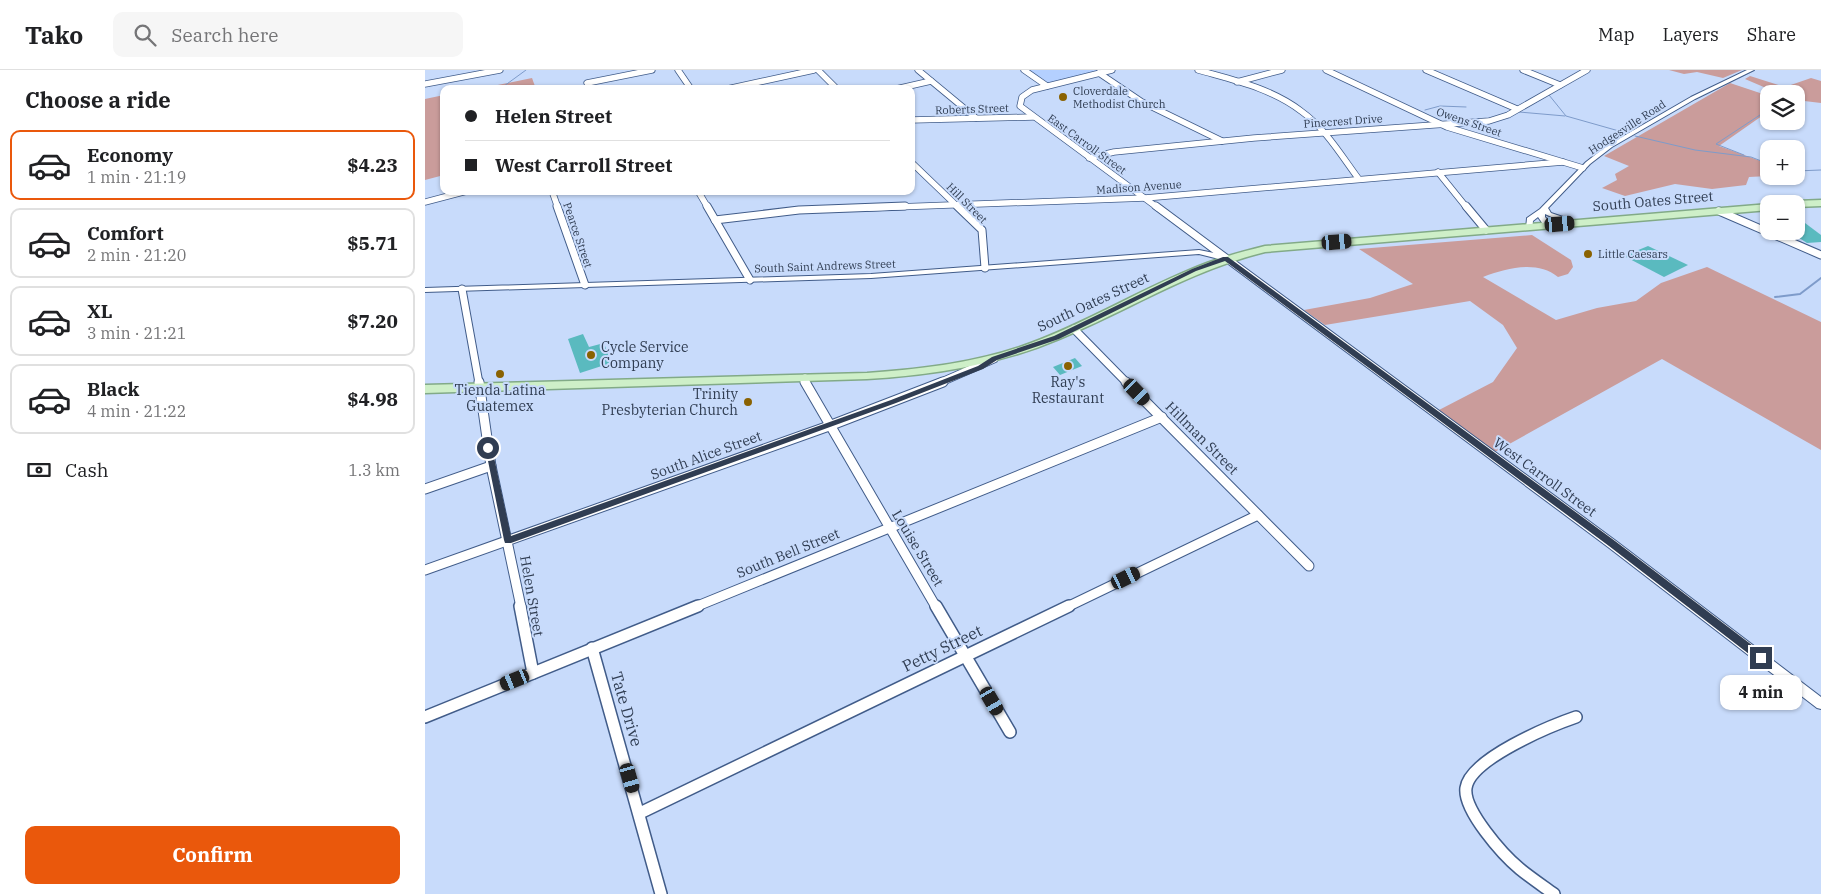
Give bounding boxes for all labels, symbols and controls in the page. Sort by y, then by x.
search box [113,12,463,57]
text: Tako [25,19,83,51]
icon: search [131,21,159,49]
text: Search here [171,23,278,47]
text: Map [1598,23,1635,46]
text: Layers [1663,23,1719,46]
text: Share [1747,23,1796,46]
place label: Cloverdale Methodist Church [1073,84,1166,111]
text: Choose a ride [25,85,171,114]
map controls [1760,85,1805,240]
button: layers [1760,85,1805,130]
marker: Cloverdale Methodist Church [1057,91,1069,103]
street label: Hodgesville Road [1586,97,1669,157]
street label: Roberts Street [935,101,1009,117]
text: Helen Street [495,104,612,128]
street label: Owens Street [1434,104,1504,140]
street label: East Carroll Street [1045,111,1129,177]
street label: Pinecrest Drive [1303,111,1383,131]
button: + [1760,140,1805,185]
icon: car [27,143,72,188]
text: Economy [87,143,173,167]
text: $4.23 [347,153,398,177]
text: West Carroll Street [495,153,672,177]
text: 1 min · 21:19 [87,167,186,187]
street label: Madison Avenue [1096,177,1182,197]
street label: Hill Street [944,180,990,226]
street label: South Oates Street [1592,187,1714,215]
button: − [1760,195,1805,240]
street label: Pearce Street [560,200,596,270]
car [1544,215,1575,233]
icon: car [27,221,72,266]
text: Comfort [87,221,164,245]
text: $5.71 [347,231,398,255]
car [1321,233,1352,251]
text: 2 min · 21:20 [87,245,186,265]
place label: Little Caesars [1598,247,1668,261]
marker: Little Caesars [1582,248,1594,260]
street label: South Saint Andrews Street [754,257,896,275]
street label: South Oates Street [1034,268,1152,336]
icon: car [27,299,72,344]
text: XL [87,299,113,323]
text: $7.20 [347,309,398,333]
text: 3 min · 21:21 [87,323,186,343]
place label: Cycle Service Company [601,338,688,372]
marker: Cycle Service Company [585,349,597,361]
marker: Ray's Restaurant [1062,360,1074,372]
marker: Tienda Latina Guatemex [494,368,506,380]
place label: Ray's Restaurant [1032,373,1104,407]
car [1121,376,1152,408]
icon: car [27,377,72,422]
text: Black [87,377,139,401]
place label: Tienda Latina Guatemex [454,381,546,415]
place label: Trinity Presbyterian Church [602,385,739,419]
text: $4.98 [347,387,398,411]
marker: Trinity Presbyterian Church [742,396,754,408]
street label: Hillman Street [1162,398,1242,478]
text: 4 min · 21:22 [87,401,186,421]
street label: South Alice Street [648,427,764,483]
street label: West Carroll Street [1490,434,1600,521]
route start [477,437,499,459]
icon: cash [25,456,53,484]
text: Cash [65,458,109,482]
text: 1.3 km [348,460,400,480]
street label: Louise Street [888,506,948,590]
street label: South Bell Street [734,524,842,582]
street label: Helen Street [516,554,548,638]
car [1109,565,1142,591]
street label: Petty Street [899,620,986,676]
route end [1750,647,1772,669]
car [498,667,531,693]
street label: Tate Drive [607,669,647,749]
callout: 4 min [1720,676,1802,710]
text: 4 min [1739,682,1783,702]
car [978,684,1005,718]
car [618,762,641,794]
button: Confirm [25,826,400,884]

